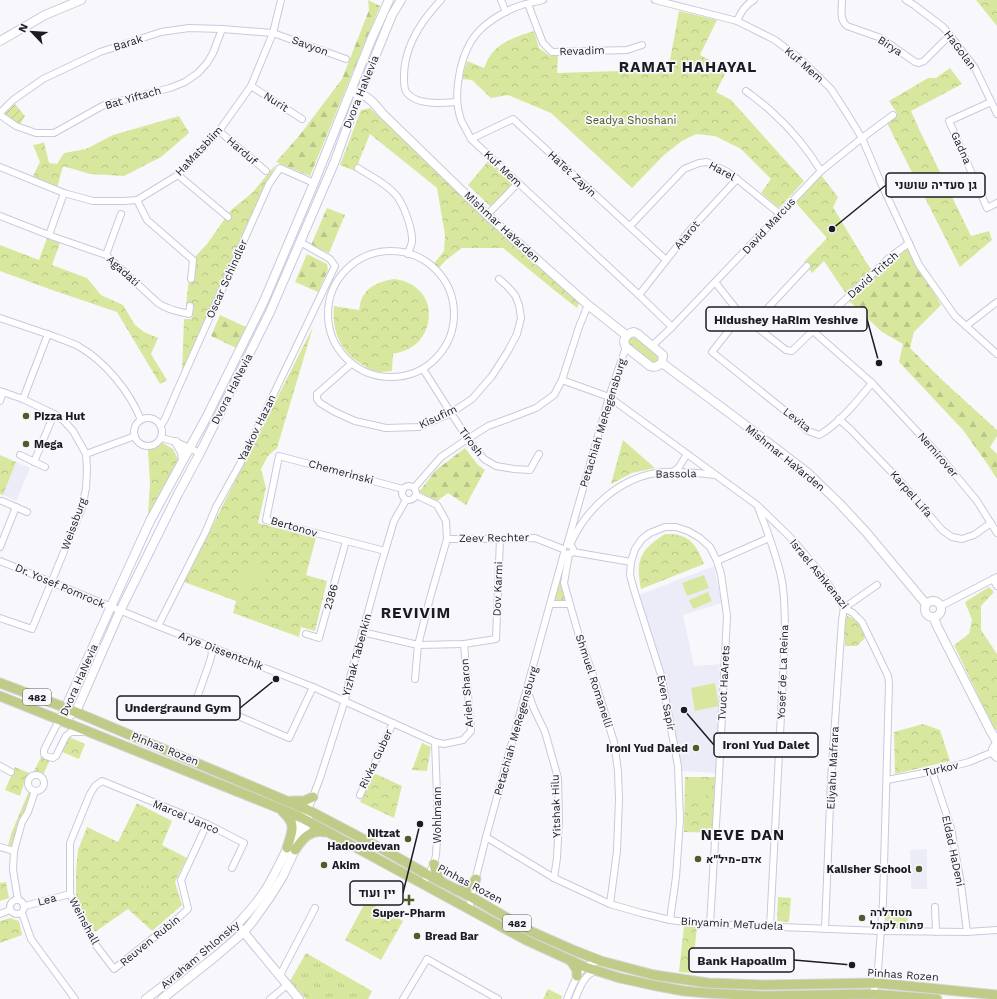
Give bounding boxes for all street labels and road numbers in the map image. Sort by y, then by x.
street label: HaGolan [941,28,979,72]
street label: Barak [112,32,144,54]
street label: Savyon [290,33,330,59]
street label: Birya [875,33,905,59]
street label: Revadim [559,44,605,58]
street label: Kuf Mem [782,45,826,85]
street label: Dvora HaNevia [340,54,382,130]
street label: Bat Yiftach [103,84,163,112]
street label: Nurit [261,89,291,115]
street label: HaMatsbiim [173,123,225,179]
street label: Gadna [948,130,974,166]
street label: Harduf [224,134,261,168]
street label: Kuf Mem [481,148,525,190]
street label: HaTet Zayin [545,148,599,200]
street label: Harel [706,159,738,184]
street label: Mishmar HaYarden [462,189,542,265]
street label: David Marcus [740,195,798,257]
street label: Atarot [671,218,703,252]
street label: Oscar Schindler [204,237,250,321]
street label: David Tritch [845,249,901,301]
street label: Agadati [104,253,142,289]
street label: Dvora HaNevia [209,351,255,427]
street label: Petachiah MeRegensburg [577,357,629,489]
street label: Yaakov Hazan [235,392,279,464]
street label: Kisufim [417,403,459,431]
street label: Levita [780,405,814,435]
street label: Mishmar HaYarden [743,422,827,494]
street label: Tirosh [456,425,486,459]
street label: Nemirover [915,430,961,480]
street label: Chemerinski [307,457,375,487]
street label: Bassola [655,467,697,481]
street label: Karpel Lifa [887,468,935,520]
street label: Weissburg [59,496,90,552]
street label: Bertonov [269,514,319,540]
street label: Zeev Rechter [459,531,530,545]
street label: Israel Ashkenazi [787,536,851,612]
street label: Dr. Yosef Pomrock [13,561,107,611]
street label: Dov Karmi [491,561,505,617]
street label: 2386 [321,582,341,611]
street label: Yizhak Tabenkin [340,612,374,698]
street label: Yosef de La Reina [775,625,791,719]
street label: Arye Dissentchik [177,629,265,673]
street label: Shmuel Romanelli [573,633,615,729]
street label: Dvora HaNevia [57,642,101,718]
street label: Tvuot HaArets [716,645,732,721]
street label: Arieh Sharon [458,658,476,728]
street label: Petachiah MeRegensburg [491,665,541,797]
street label: Even Sapir [654,674,678,733]
road number: 482 [23,689,51,705]
street label: Eliyahu Mafrara [824,726,842,810]
street label: Rivka Guber [357,727,396,791]
street label: Pinhas Rozen [129,730,201,768]
street label: Turkov [922,759,960,779]
street label: Yitshak Hilu [548,774,564,838]
street label: Wohlmann [431,786,444,844]
street label: Marcel Janco [151,797,221,837]
street label: Eldad HaDeni [939,814,967,888]
street label: Pinhas Rozen [435,861,505,907]
street label: Lea [36,891,58,909]
street label: Weinshall [66,895,102,947]
street label: Reuven Rubin [117,913,183,969]
road number: 482 [503,915,531,931]
street label: Binyamin MeTudela [680,915,784,933]
street label: Avraham Shlonsky [158,918,242,992]
street label: Pinhas Rozen [867,966,939,984]

